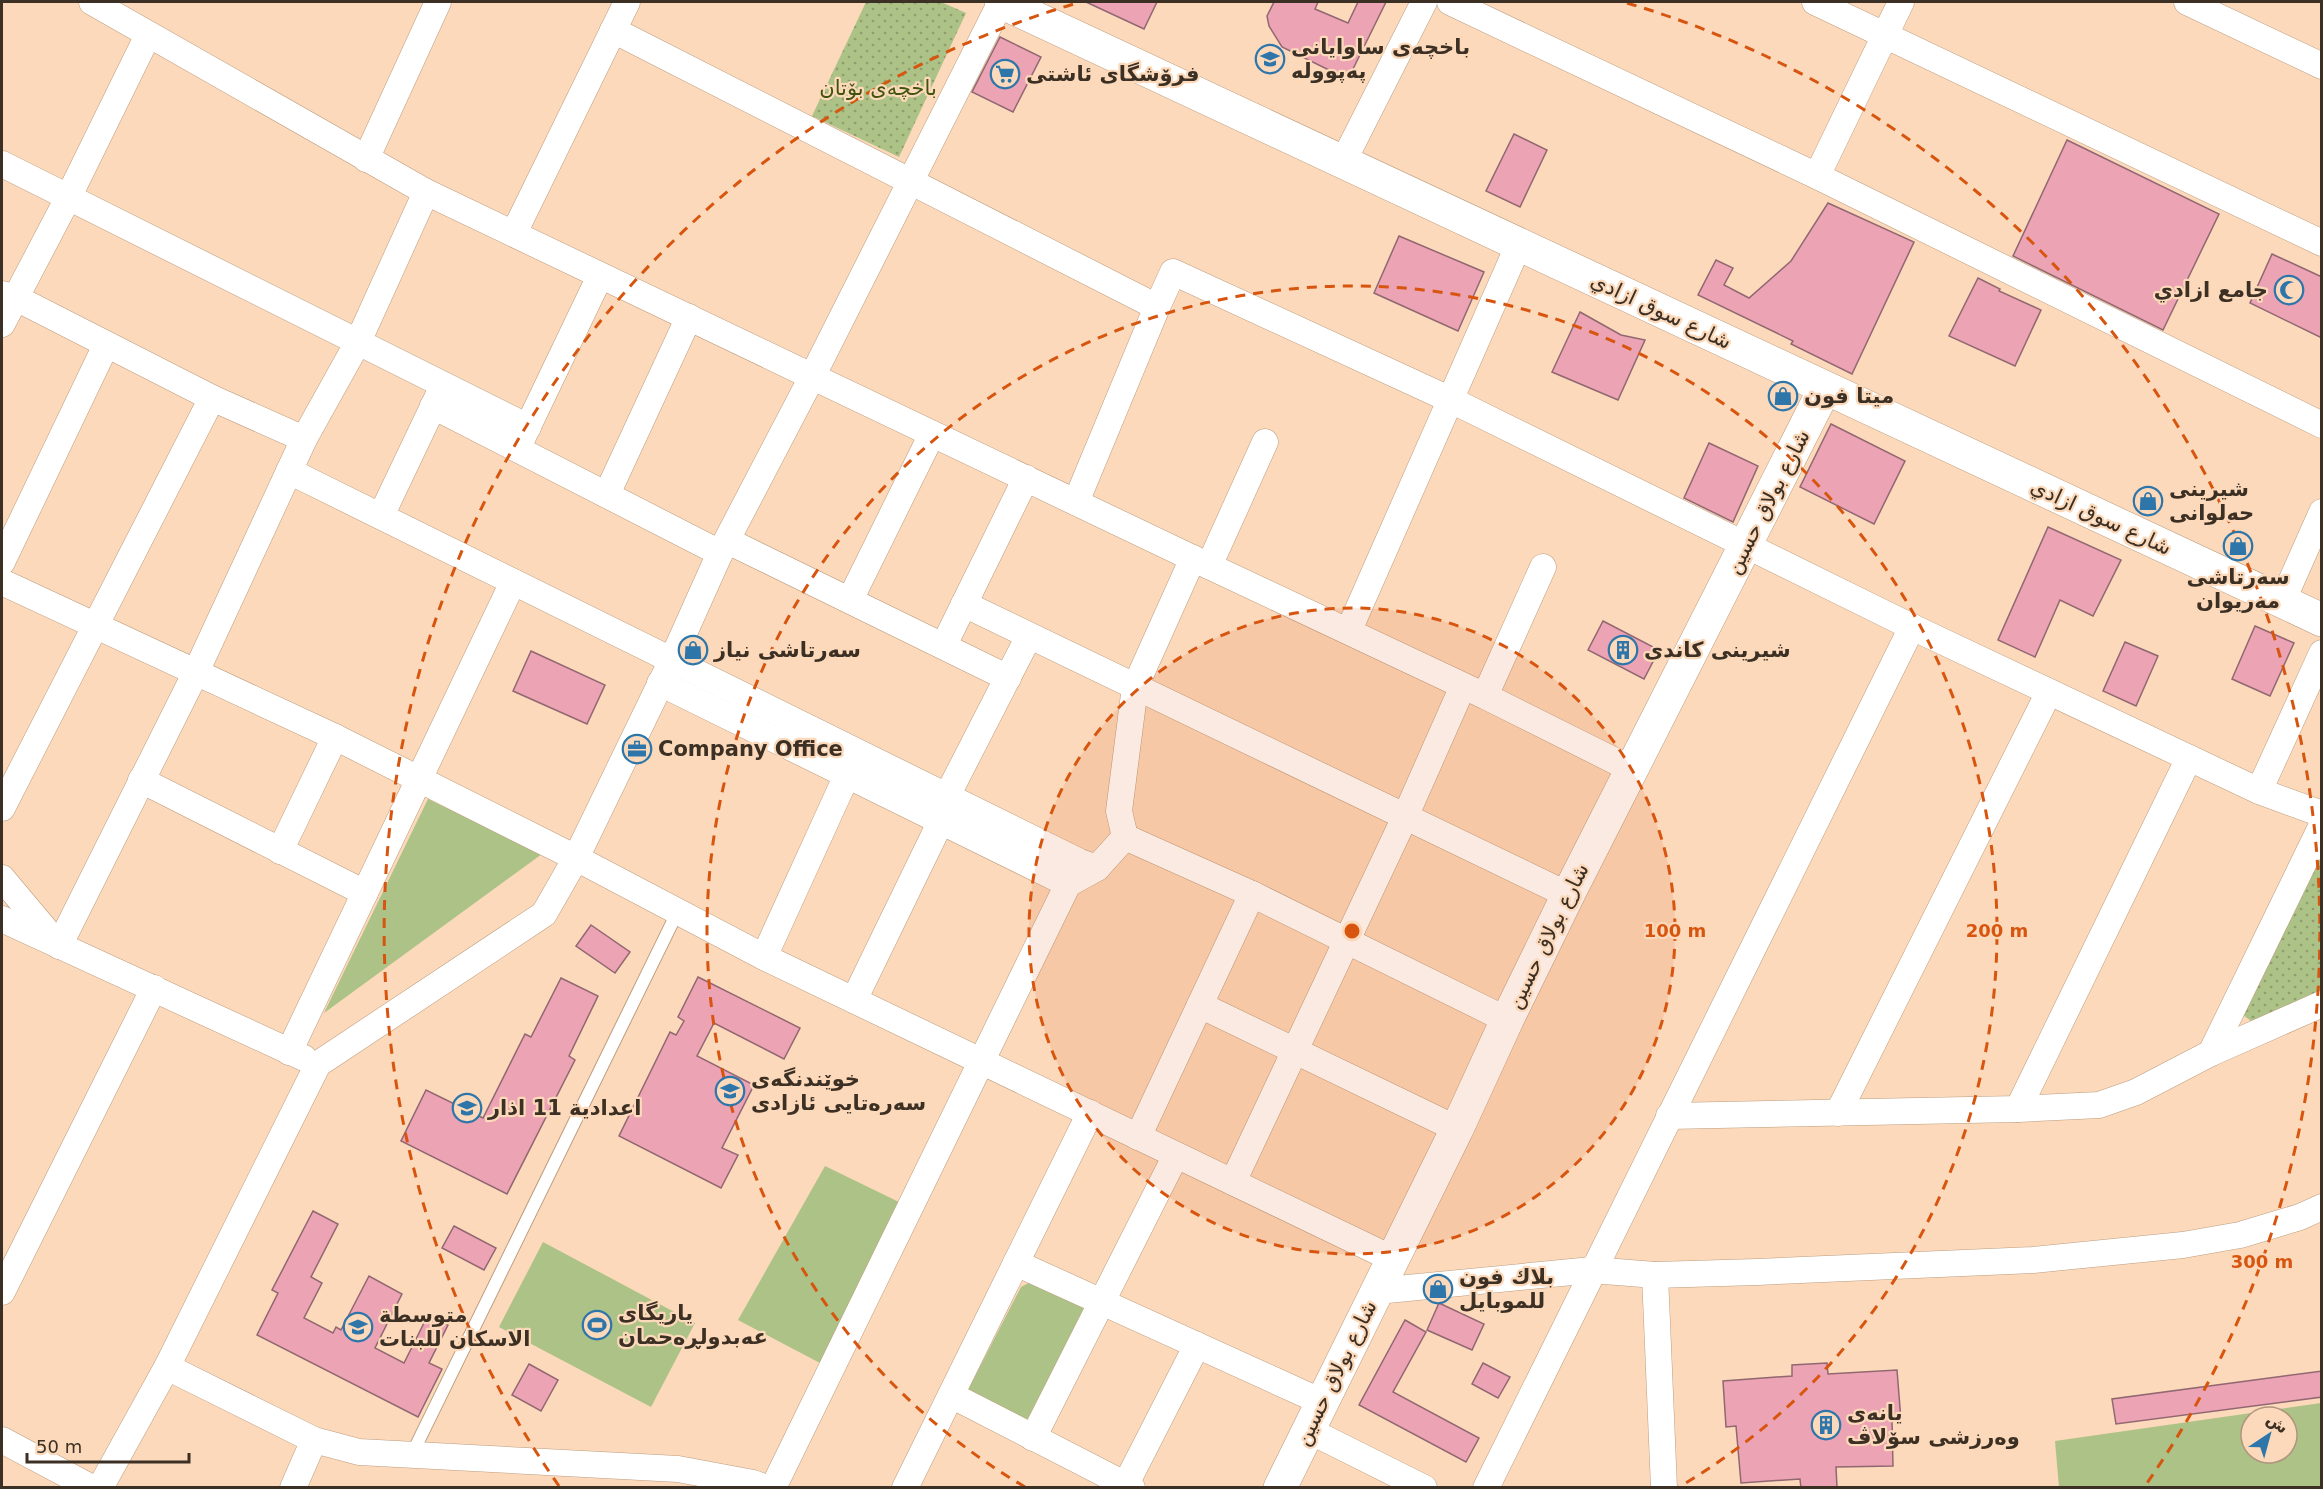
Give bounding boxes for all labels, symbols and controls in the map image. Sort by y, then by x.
place label: باخچەی ساوایانی پەپوولە [1291,35,1470,83]
school or university icon: باخچەی ساوایانی پەپوولە [1254,43,1286,75]
supermarket icon: فرۆشگای ئاشتی [989,58,1021,90]
place label: فرۆشگای ئاشتی [1026,61,1199,86]
park label: باخچەی بۆتان [819,76,937,100]
street label: شارع سوق ازادي [1587,268,1735,354]
mosque icon: جامع ازادي [2273,274,2305,306]
place label: جامع ازادي [2154,278,2268,303]
shop icon: ميتا فون [1767,380,1799,412]
place label: ميتا فون [1804,384,1894,408]
street label: شارع بولاق حسين [1721,426,1815,578]
street label: شارع سوق ازادي [2027,474,2175,560]
place label: شیرینی حەلوانی [2169,477,2254,525]
shop icon: شیرینی حەلوانی [2132,485,2164,517]
shop icon: سەرتاشی مەریوان [2222,530,2254,562]
place label: سەرتاشی مەریوان [2186,565,2290,613]
shop icon: سەرتاشی نیاز [677,634,709,666]
building icon: شیرینی کاندی [1607,634,1639,666]
place label: سەرتاشی نیاز [713,638,861,662]
place label: شیرینی کاندی [1644,638,1791,662]
office icon: Company Office [621,733,653,765]
place label: Company Office [658,737,843,761]
street label: شارع بولاق حسين [1502,859,1594,1013]
text: 100 m [1644,920,1706,941]
text: 200 m [1966,920,2028,941]
centre of rings [1342,921,1362,941]
place label: خوێندنگەی سەرەتایی ئازادی [751,1066,926,1115]
school or university icon: خوێندنگەی سەرەتایی ئازادی [714,1075,746,1107]
school or university icon: اعدادية 11 اذار [451,1092,483,1124]
place label: اعدادية 11 اذار [487,1096,641,1120]
text: 300 m [2231,1251,2293,1272]
place label: بلاك فون للموبايل [1459,1265,1554,1313]
shop icon: بلاك فون للموبايل [1422,1273,1454,1305]
street label: شارع بولاق حسين [1290,1296,1382,1450]
place label: یاریگای عەبدولڕەحمان [618,1300,768,1349]
place label: متوسطة الاسكان للبنات [379,1303,530,1351]
sports icon: یاریگای عەبدولڕەحمان [581,1309,613,1341]
school or university icon: متوسطة الاسكان للبنات [342,1311,374,1343]
place label: یانەی وەرزشی سۆلاڤ [1847,1401,2020,1449]
north arrow [2239,1405,2299,1465]
building icon: یانەی وەرزشی سۆلاڤ [1810,1409,1842,1441]
text: ش [2263,1409,2292,1437]
scale bar [27,1426,189,1464]
text: 50 m [36,1436,82,1457]

